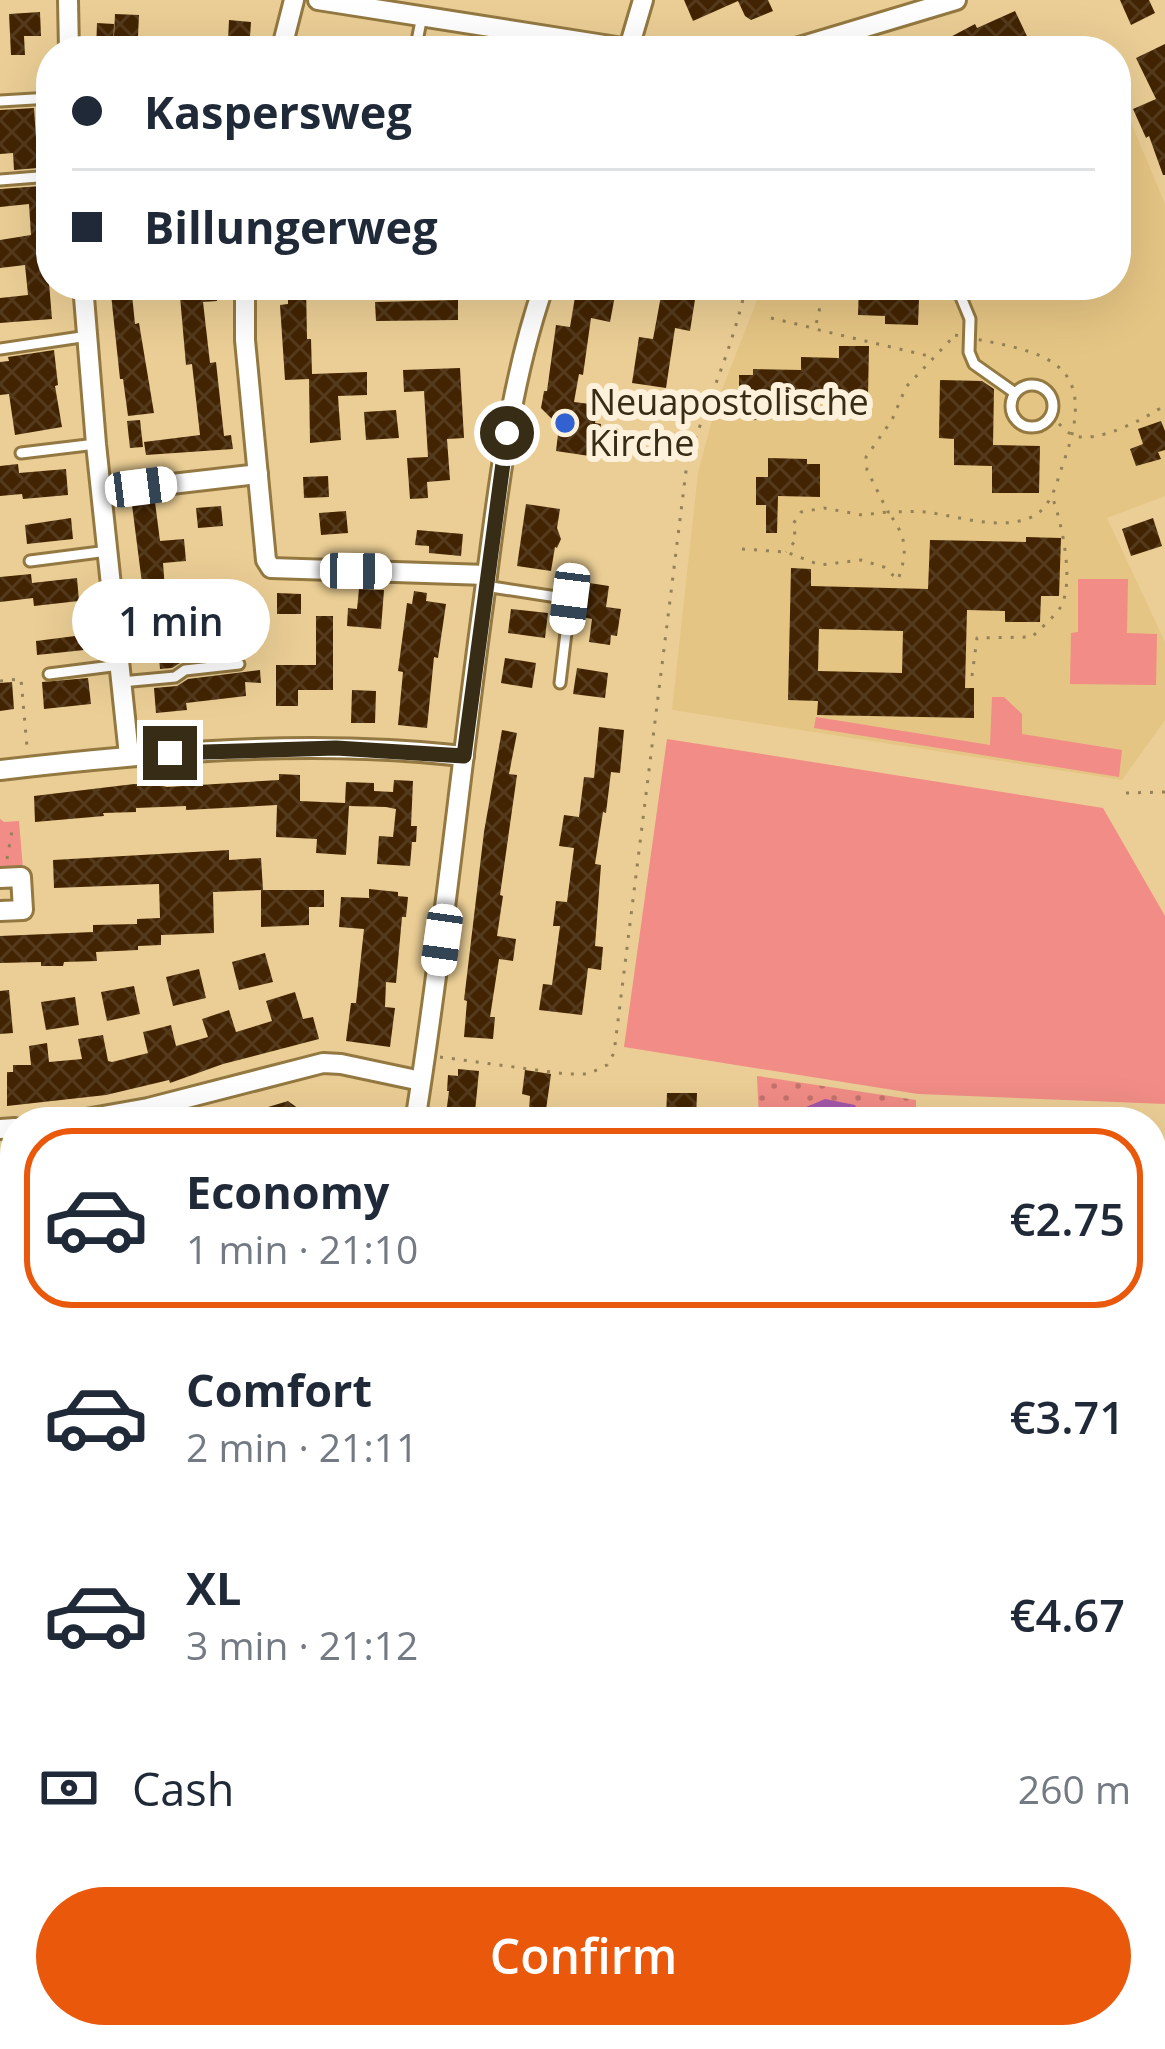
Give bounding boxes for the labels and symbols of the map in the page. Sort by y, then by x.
place label: Neuapostolische Kirche [589,377,869,467]
route start [480,406,534,460]
marker: Neuapostolische Kirche [552,410,578,436]
car [103,465,179,509]
car [320,552,392,590]
car [548,561,592,637]
callout: 1 min [71,579,269,663]
route end [143,726,197,780]
car [419,902,465,978]

